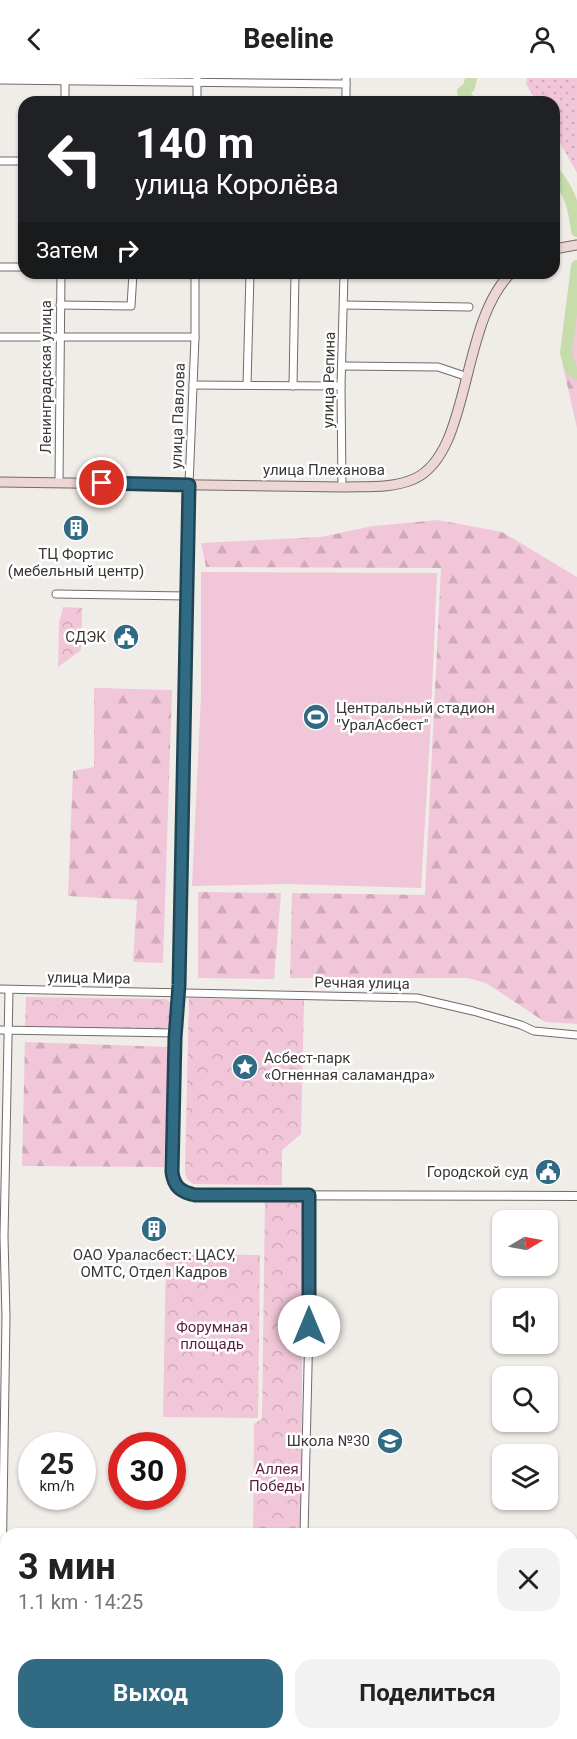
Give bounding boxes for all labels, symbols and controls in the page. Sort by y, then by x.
icon: back [18,23,51,56]
text: Beeline [243,23,334,55]
icon: person [526,23,559,56]
text: 140 m [135,119,254,168]
icon: left [36,120,114,198]
text: улица Королёва [135,169,339,201]
icon: right [111,234,144,267]
text: Затем [36,238,99,263]
street label: Ленинградская улица [37,300,55,454]
street label: улица Репина [319,332,339,428]
street label: улица Павлова [167,363,189,469]
pin [76,457,127,508]
street label: улица Плеханова [263,461,385,479]
icon: arrive [85,466,118,499]
building icon: ТЦ Фортис (мебельный центр) [61,513,91,543]
place label: ТЦ Фортис (мебельный центр) [8,545,144,580]
public building icon: СДЭК [111,622,141,652]
place label: СДЭК [65,628,106,646]
place label: Центральный стадион "УралАсбест" [336,699,495,734]
sports icon: Центральный стадион "УралАсбест" [301,702,331,732]
street label: улица Мира [47,968,131,988]
street label: Речная улица [314,973,410,993]
place label: Асбест-парк «Огненная саламандра» [264,1049,435,1084]
place icon: Асбест-парк «Огненная саламандра» [230,1052,260,1082]
public building icon: Городской суд [533,1157,563,1187]
place label: Городской суд [427,1163,528,1181]
north arrow [492,1210,558,1276]
map controls [492,1210,558,1510]
building icon: ОАО Ураласбест: ЦАСУ, ОМТС, Отдел Кадров [139,1214,169,1244]
place label: ОАО Ураласбест: ЦАСУ, ОМТС, Отдел Кадров [73,1246,235,1281]
button: sound [492,1288,558,1354]
position arrow [277,1294,341,1358]
park label: Форумная площадь [176,1318,248,1353]
button: search [492,1366,558,1432]
school or university icon: Школа №30 [375,1426,405,1456]
speed limit sign: 30 [108,1432,186,1510]
place label: Школа №30 [287,1432,370,1450]
button: layers [492,1444,558,1510]
text: 25 [40,1446,74,1481]
park label: Аллея Победы [249,1460,305,1495]
text: km/h [39,1477,75,1495]
text: 3 мин [18,1546,116,1588]
button: close [497,1548,560,1611]
text: 1.1 km · 14:25 [18,1590,143,1614]
button: Выход [18,1659,283,1728]
button: Поделиться [295,1659,560,1728]

